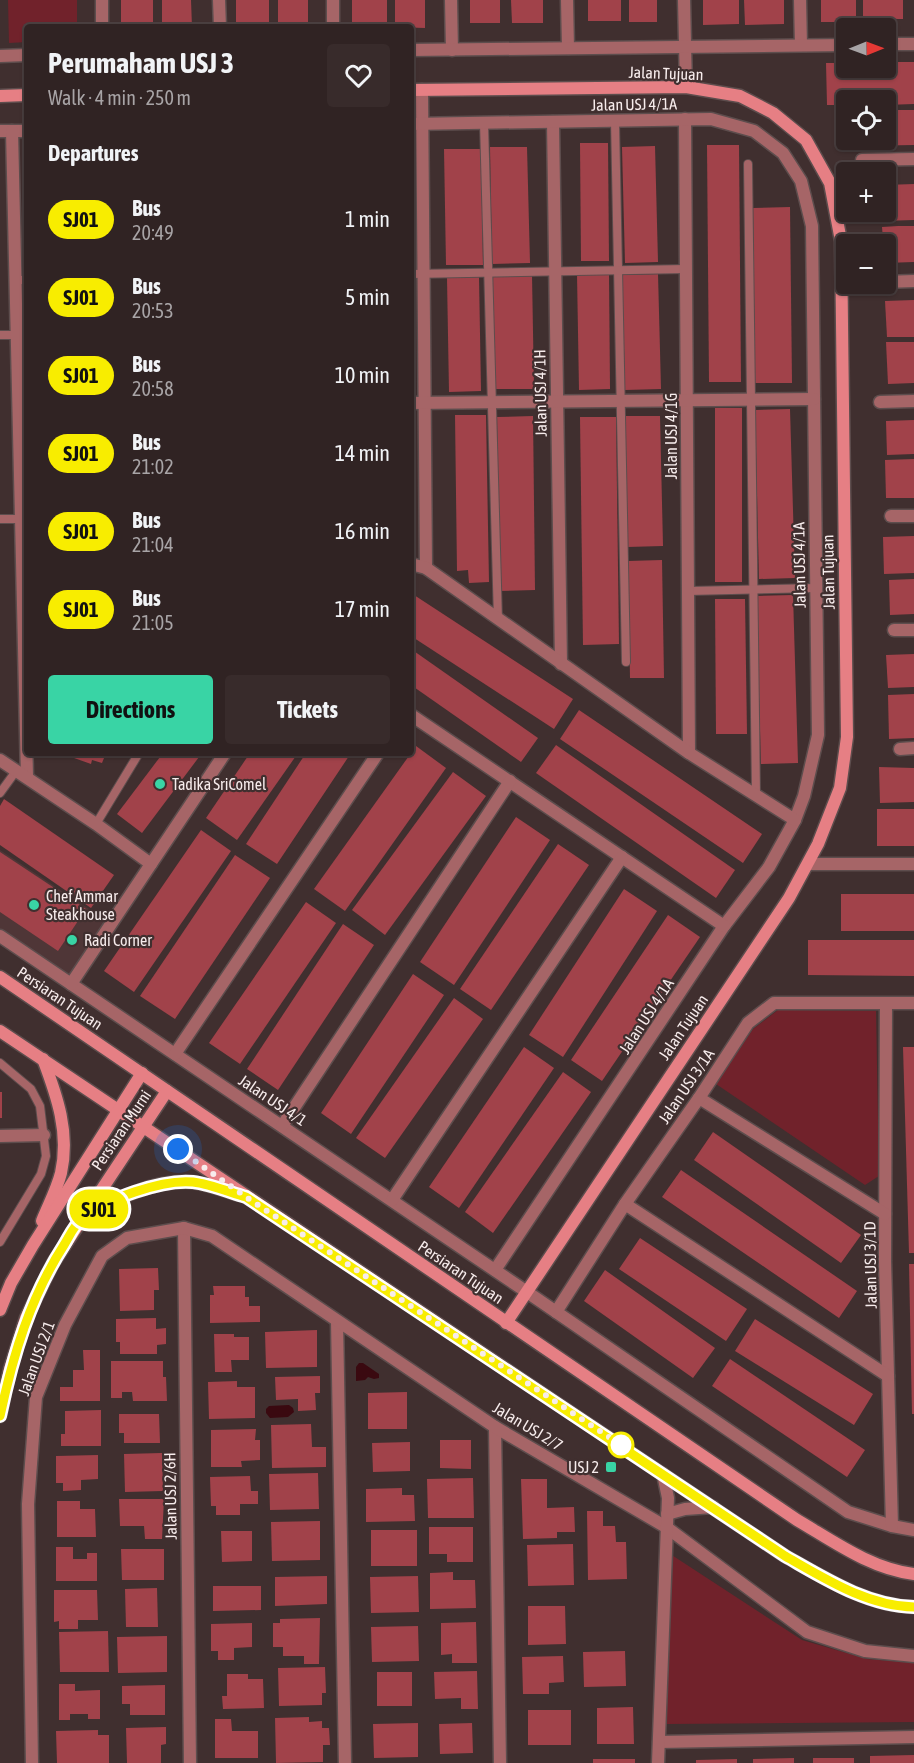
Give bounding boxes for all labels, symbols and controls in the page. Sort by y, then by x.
north arrow [836,18,896,78]
map controls [836,18,896,294]
button: heart [327,44,390,107]
text: Perumaham USJ 3 [48,47,234,79]
street label: Jalan Tujuan [628,63,704,84]
text: Walk · 4 min · 250 m [48,86,191,109]
button: locate [836,90,896,150]
street label: Jalan USJ 4/1A [591,94,677,114]
text: Departures [48,140,138,166]
button: + [836,162,896,222]
text: Bus [132,195,161,221]
text: 1 min [345,206,390,232]
text: SJ01 [63,207,99,231]
text: 20:49 [132,221,174,244]
button: − [836,234,896,294]
text: Bus [132,273,161,299]
text: 5 min [345,284,390,310]
text: SJ01 [63,285,99,309]
text: 20:53 [132,299,174,322]
street label: Jalan USJ 4/1H [530,349,550,437]
text: Bus [132,351,161,377]
text: 10 min [335,362,390,388]
text: SJ01 [63,363,99,387]
text: 20:58 [132,377,174,400]
street label: Jalan USJ 4/1G [662,393,680,479]
text: Bus [132,429,161,455]
text: 14 min [335,440,390,466]
text: SJ01 [63,441,99,465]
text: 21:02 [132,455,174,478]
text: Bus [132,507,161,533]
text: 16 min [335,518,390,544]
text: SJ01 [63,519,99,543]
street label: Jalan USJ 4/1A [789,522,809,608]
text: 21:04 [132,533,174,556]
street label: Jalan Tujuan [818,534,839,610]
text: Bus [132,585,161,611]
text: 17 min [335,596,390,622]
text: SJ01 [63,597,99,621]
text: 21:05 [132,611,174,634]
button: Directions [48,675,213,744]
button: Tickets [225,675,390,744]
place label: Tadika SriComel [172,775,267,793]
marker: Tadika SriComel [153,777,167,791]
place label: Chef Ammar Steakhouse [46,887,118,923]
marker: Chef Ammar Steakhouse [27,898,41,912]
place label: Radi Corner [84,931,152,949]
marker: Radi Corner [65,933,79,947]
street label: Persiaran Tujuan [13,963,106,1034]
street label: Jalan USJ 4/1A [615,975,677,1057]
street label: Jalan Tujuan [655,991,712,1064]
street label: Jalan USJ 3/1A [655,1045,718,1127]
street label: Jalan USJ 4/1 [236,1071,310,1129]
street label: Persiaran Murni [88,1086,154,1174]
your location [163,1134,193,1164]
line badge: SJ01 [57,1190,141,1228]
text: SJ01 [81,1197,117,1221]
street label: Jalan USJ 3/1D [860,1221,880,1309]
street label: Persiaran Tujuan [414,1237,507,1308]
street label: Jalan USJ 2/1 [14,1318,58,1398]
street label: Jalan USJ 2/7 [490,1398,566,1454]
unlabelled marker [608,1432,634,1458]
street label: Jalan USJ 2/6H [160,1452,180,1540]
place label: USJ 2 [568,1458,599,1476]
marker: USJ 2 [604,1460,618,1474]

